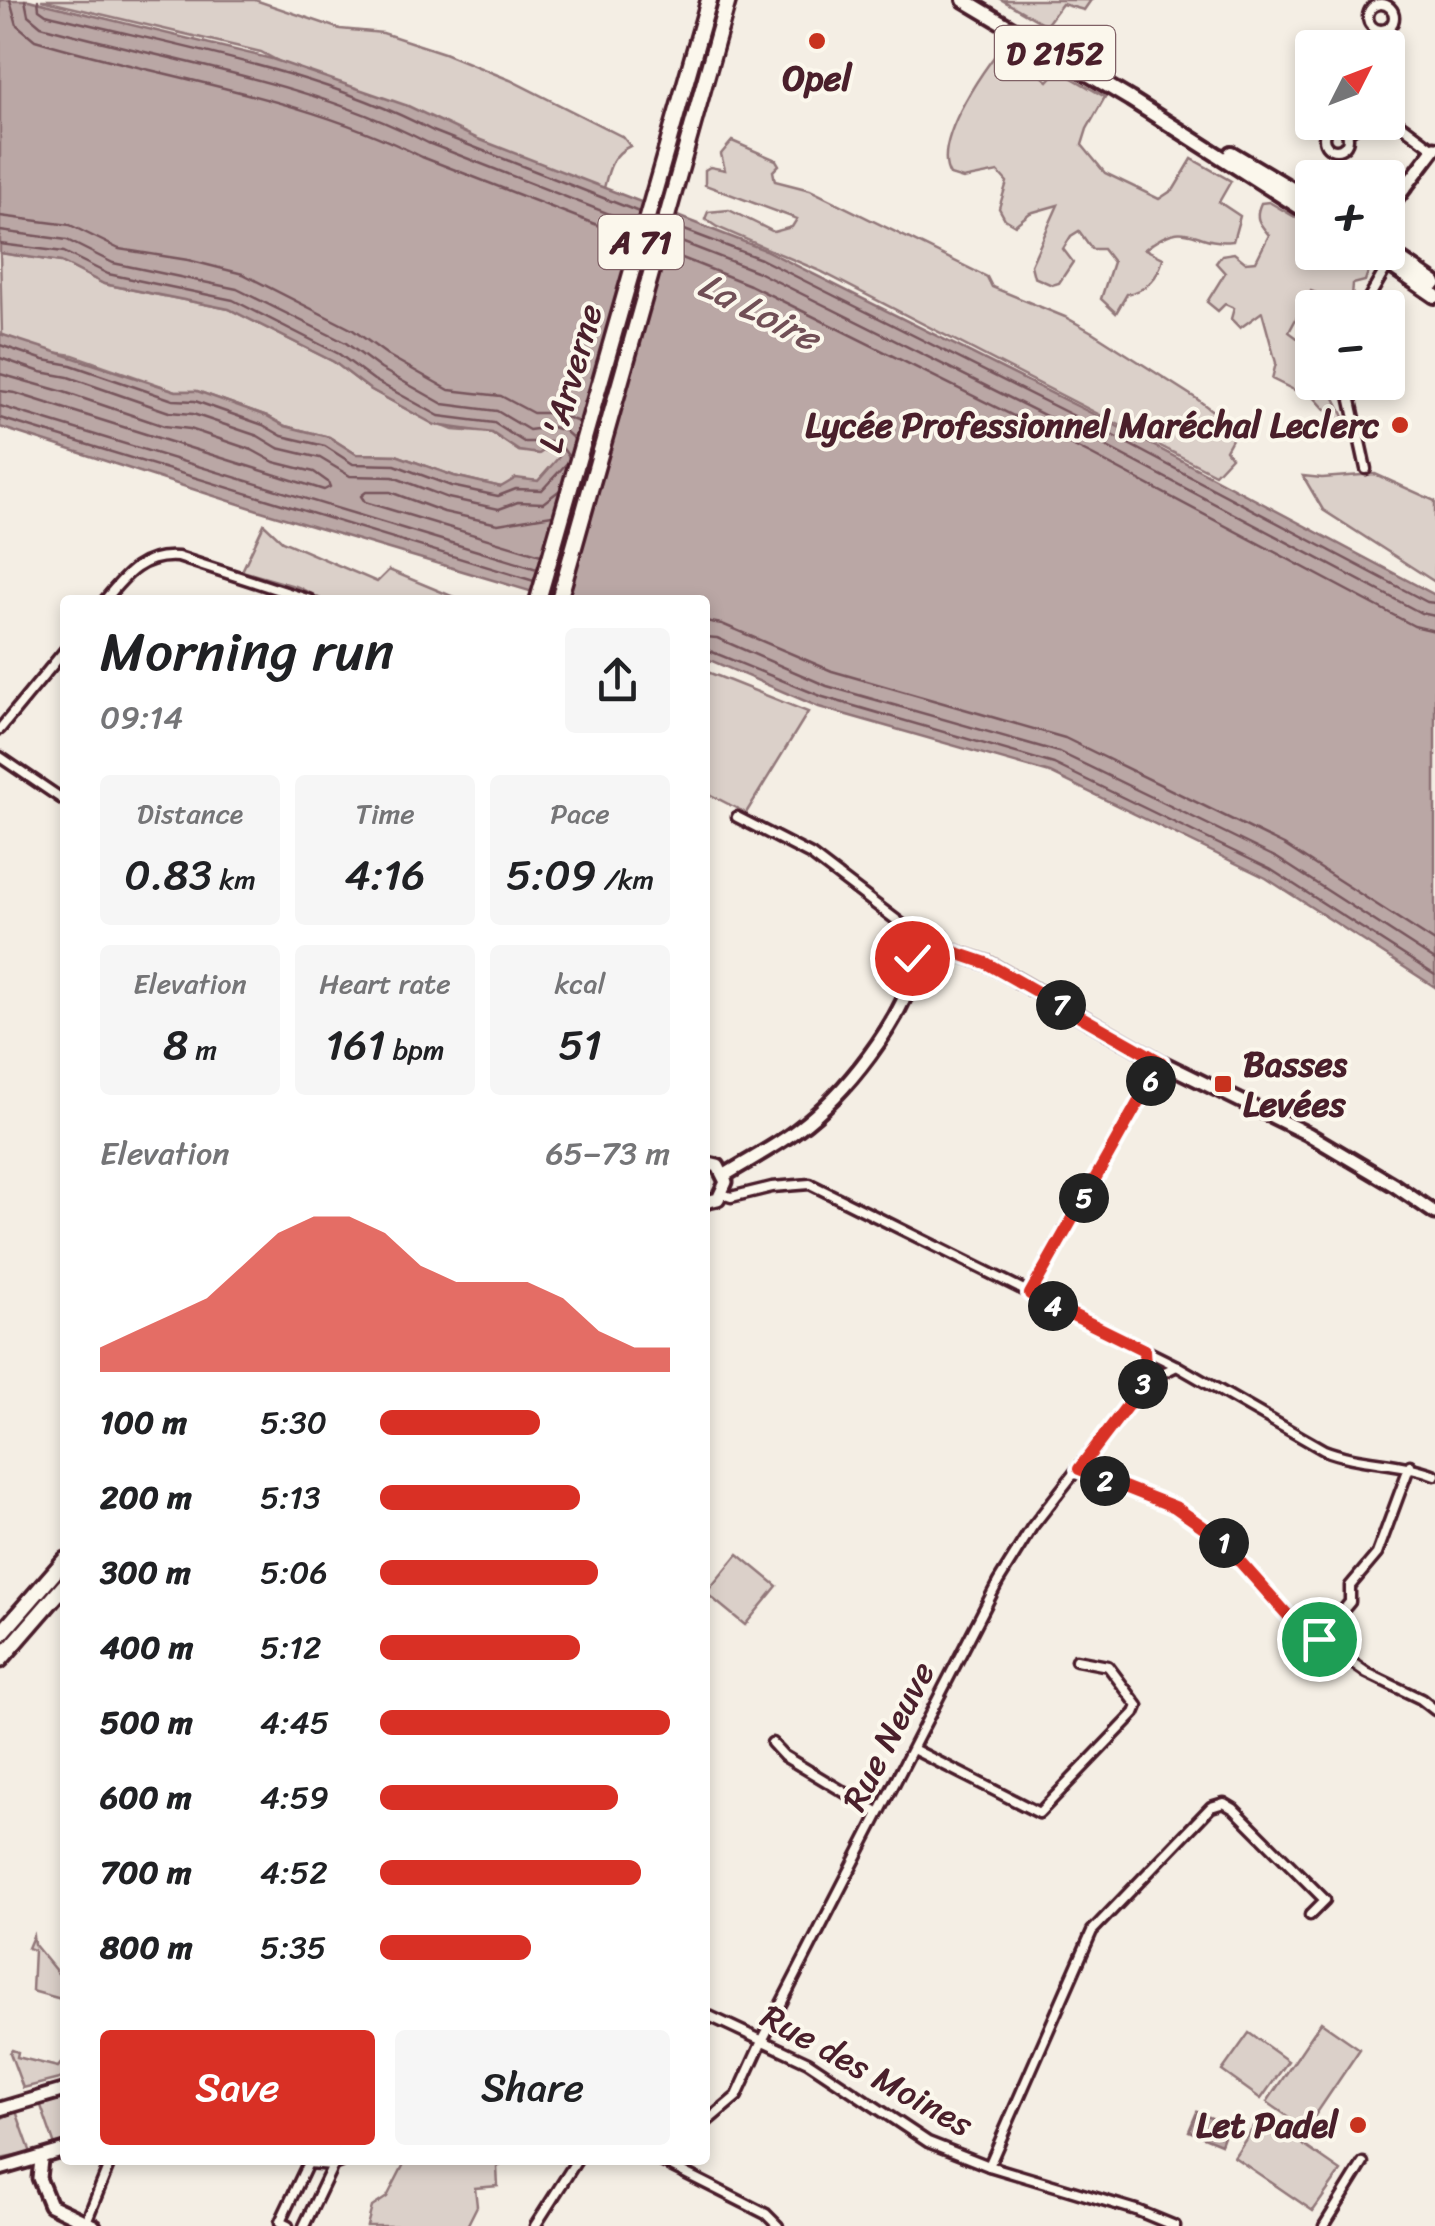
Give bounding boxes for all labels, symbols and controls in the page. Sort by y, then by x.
road number: D 2152 [995,26,1115,80]
marker: Opel [806,30,828,52]
north arrow [1295,30,1405,140]
map controls [1295,30,1405,400]
place label: Opel [782,47,854,109]
button: + [1295,160,1405,270]
road number: A 71 [598,215,684,269]
water label: La Loire [686,252,835,372]
button: − [1295,290,1405,400]
street label: L'Arverne [519,296,621,460]
place label: Lycée Professionnel Maréchal Leclerc [805,394,1380,456]
marker: Lycée Professionnel Maréchal Leclerc [1389,414,1411,436]
text: Morning run [100,603,394,700]
button: share [565,628,670,733]
text: 09:14 [100,689,183,746]
text: Distance [137,789,243,838]
text: Time [355,789,415,838]
text: Pace [550,789,610,838]
text: 0.83 [124,838,212,912]
text: 4:16 [345,838,425,912]
text: 5:09 [506,838,597,912]
text: km [212,855,256,904]
text: /km [597,855,654,904]
pin [870,916,955,1001]
icon: check [885,931,940,986]
text: Elevation [133,959,247,1008]
text: Heart rate [319,959,451,1008]
text: kcal [555,959,605,1008]
pin: 7 [1036,980,1086,1030]
text: 7 [1053,980,1069,1029]
text: 8 [163,1008,188,1082]
text: 161 [326,1008,385,1082]
text: 51 [558,1008,602,1082]
text: m [188,1025,217,1074]
text: bpm [385,1025,444,1074]
place label: Basses Levées [1243,1033,1348,1135]
pin: 6 [1126,1056,1176,1106]
text: 6 [1143,1056,1159,1105]
marker: Basses Levées [1212,1073,1234,1095]
text: Elevation [100,1125,230,1182]
text: 65–73 m [545,1125,670,1182]
pin: 5 [1059,1173,1109,1223]
text: 5 [1075,1173,1093,1222]
pin: 4 [1028,1281,1078,1331]
text: 4 [1044,1281,1062,1330]
pin: 3 [1118,1359,1168,1409]
text: 3 [1135,1359,1151,1408]
text: 100 m [100,1394,187,1451]
text: 5:30 [260,1394,327,1451]
pin: 2 [1080,1456,1130,1506]
text: 2 [1097,1456,1113,1505]
text: 200 m [100,1469,192,1526]
text: 5:13 [260,1469,321,1526]
pin: 1 [1199,1518,1249,1568]
text: 1 [1218,1518,1230,1567]
text: 300 m [100,1544,191,1601]
text: 5:06 [260,1544,328,1601]
pin [1277,1597,1362,1682]
icon: arrive [1292,1612,1347,1667]
text: 400 m [100,1619,193,1676]
text: 5:12 [260,1619,321,1676]
street label: Rue Neuve [824,1650,952,1822]
text: 500 m [100,1694,193,1751]
text: 4:45 [260,1694,329,1751]
text: 600 m [100,1769,192,1826]
text: 4:59 [260,1769,329,1826]
text: 700 m [100,1844,192,1901]
text: 4:52 [260,1844,328,1901]
text: 800 m [100,1919,193,1976]
text: 5:35 [260,1919,326,1976]
street label: Rue des Moines [749,1986,986,2155]
button: Save [100,2030,375,2145]
button: Share [395,2030,670,2145]
place label: Let Padel [1196,2094,1339,2156]
marker: Let Padel [1347,2114,1369,2136]

